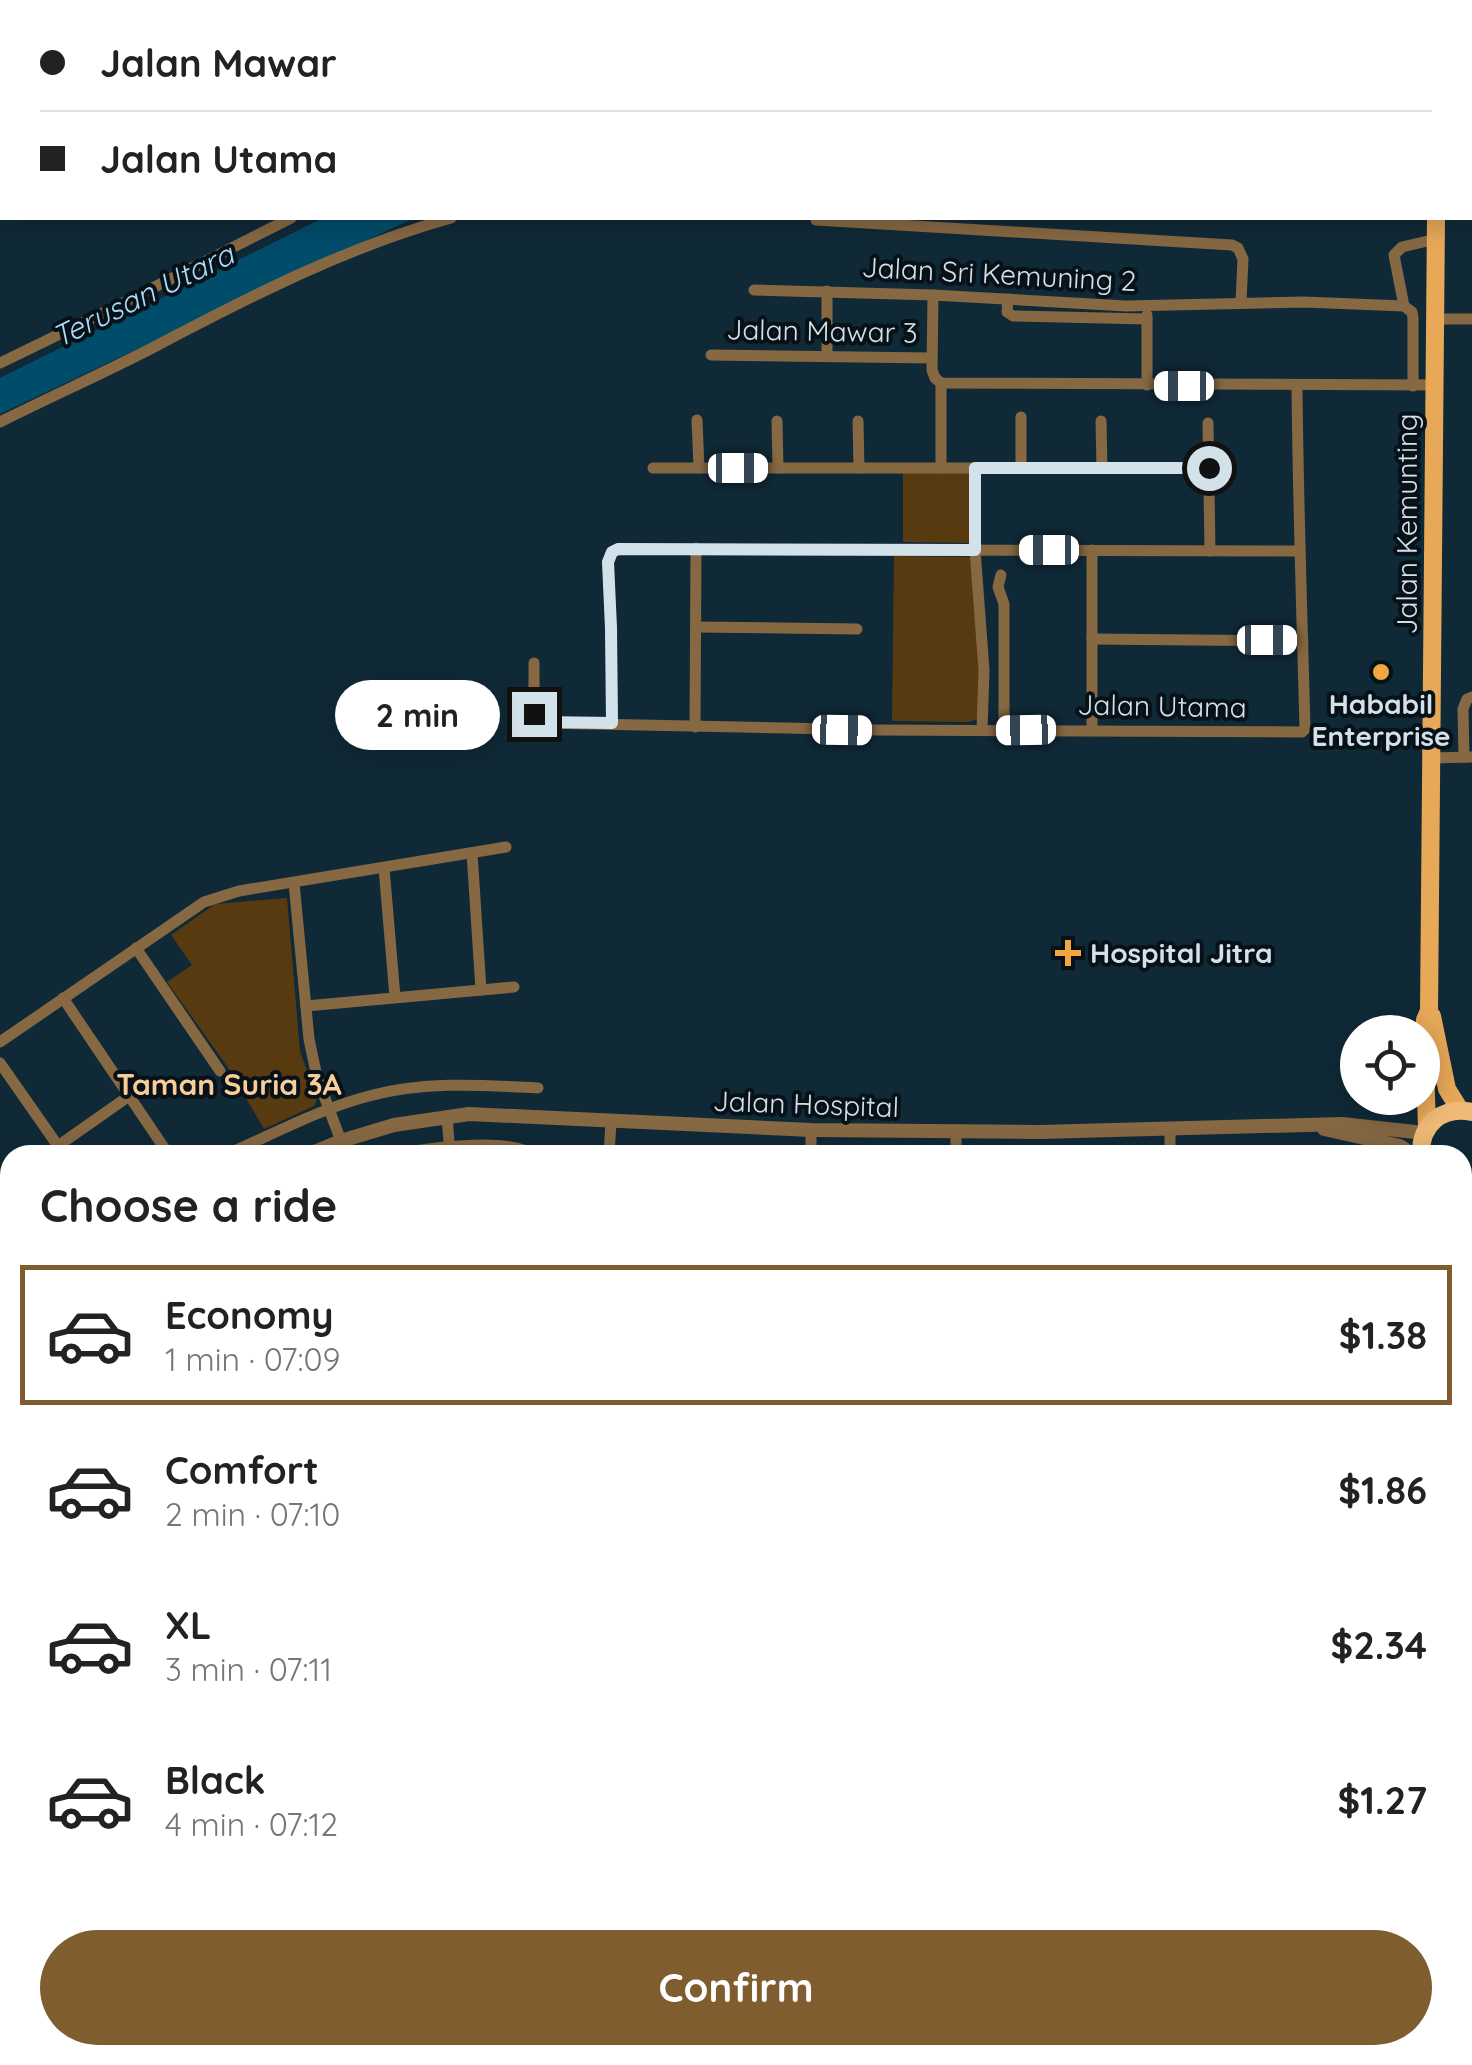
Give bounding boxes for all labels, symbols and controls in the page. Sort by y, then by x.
text: Jalan Mawar [100,39,337,87]
text: Jalan Utama [100,135,337,183]
water label: Terusan Utara [46,234,241,355]
street label: Jalan Sri Kemuning 2 [861,249,1137,298]
street label: Jalan Mawar 3 [726,311,918,350]
car [1154,371,1214,401]
street label: Jalan Kemunting [1389,413,1424,635]
route start [1187,446,1232,491]
car [708,453,768,483]
car [1019,535,1079,565]
car [1237,625,1297,655]
marker: Hababil Enterprise [1370,661,1392,683]
callout: 2 min [334,679,499,749]
place label: Hababil Enterprise [1311,686,1451,753]
street label: Jalan Utama [1077,687,1247,724]
route end [512,692,557,737]
text: 2 min [376,695,459,735]
car [812,714,872,746]
car [996,714,1056,746]
place label: Hospital Jitra [1090,935,1273,970]
marker: Hospital Jitra [1055,940,1081,966]
map controls [1340,1015,1440,1115]
button: locate [1340,1015,1440,1115]
district label: Taman Suria 3A [116,1065,342,1103]
street label: Jalan Hospital [712,1083,900,1124]
text: Choose a ride [40,1177,337,1233]
icon: car [45,1290,135,1380]
text: Economy [165,1291,334,1339]
text: $1.38 [1339,1311,1427,1359]
text: 1 min · 07:09 [165,1339,340,1379]
icon: car [45,1445,135,1535]
text: Comfort [165,1446,319,1494]
text: $1.86 [1338,1466,1427,1514]
text: 2 min · 07:10 [165,1494,340,1534]
icon: car [45,1600,135,1690]
text: XL [165,1601,211,1649]
text: $2.34 [1330,1621,1427,1669]
text: 3 min · 07:11 [165,1649,332,1689]
icon: car [45,1755,135,1845]
text: Black [165,1756,265,1804]
text: $1.27 [1338,1776,1427,1824]
text: 4 min · 07:12 [165,1804,338,1844]
button: Confirm [40,1930,1432,2045]

